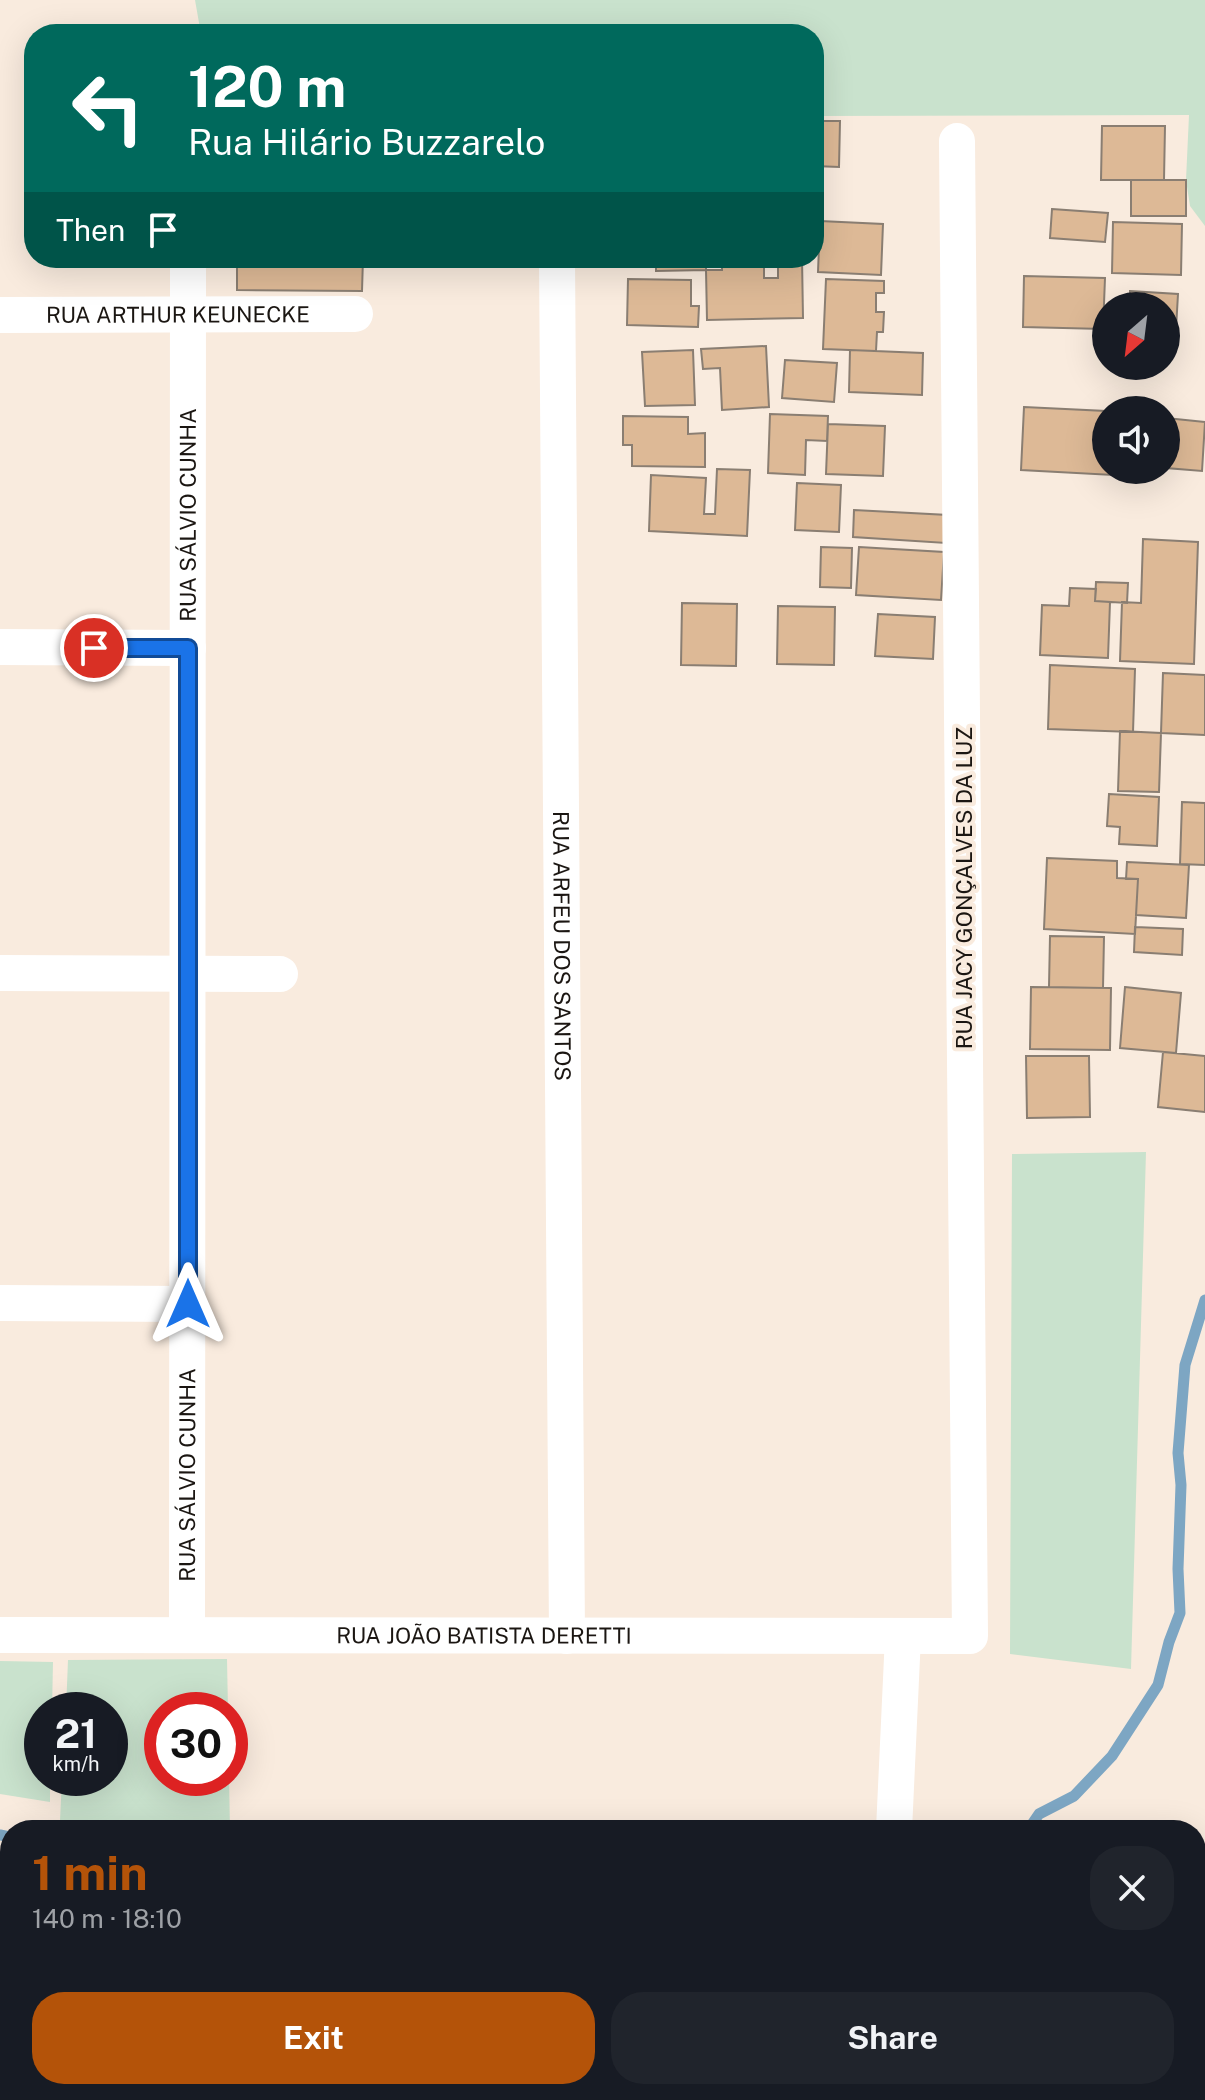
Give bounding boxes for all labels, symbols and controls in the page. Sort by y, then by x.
text: 120 m [188,54,346,120]
icon: left [56,56,160,160]
text: Rua Hilário Buzzarelo [188,121,545,163]
icon: arrive [141,208,185,252]
text: Then [56,212,125,248]
north arrow [1092,292,1180,380]
map controls [1092,292,1180,484]
street label: RUA ARTHUR KEUNECKE [46,301,310,328]
button: sound [1092,396,1180,484]
street label: RUA SÁLVIO CUNHA [175,408,201,622]
pin [60,614,128,682]
icon: arrive [72,626,116,670]
street label: RUA JACY GONÇALVES DA LUZ [951,727,977,1049]
street label: RUA ARFEU DOS SANTOS [548,811,576,1081]
position arrow [146,1262,230,1346]
street label: RUA SÁLVIO CUNHA [174,1368,200,1582]
street label: RUA JOÃO BATISTA DERETTI [336,1621,632,1649]
speed limit sign: 30 [144,1692,248,1796]
text: 21 [55,1710,97,1757]
text: km/h [52,1752,100,1776]
text: 1 min [32,1844,148,1901]
button: close [1090,1846,1174,1930]
text: 140 m · 18:10 [32,1903,182,1934]
button: Exit [32,1992,595,2084]
button: Share [611,1992,1174,2084]

